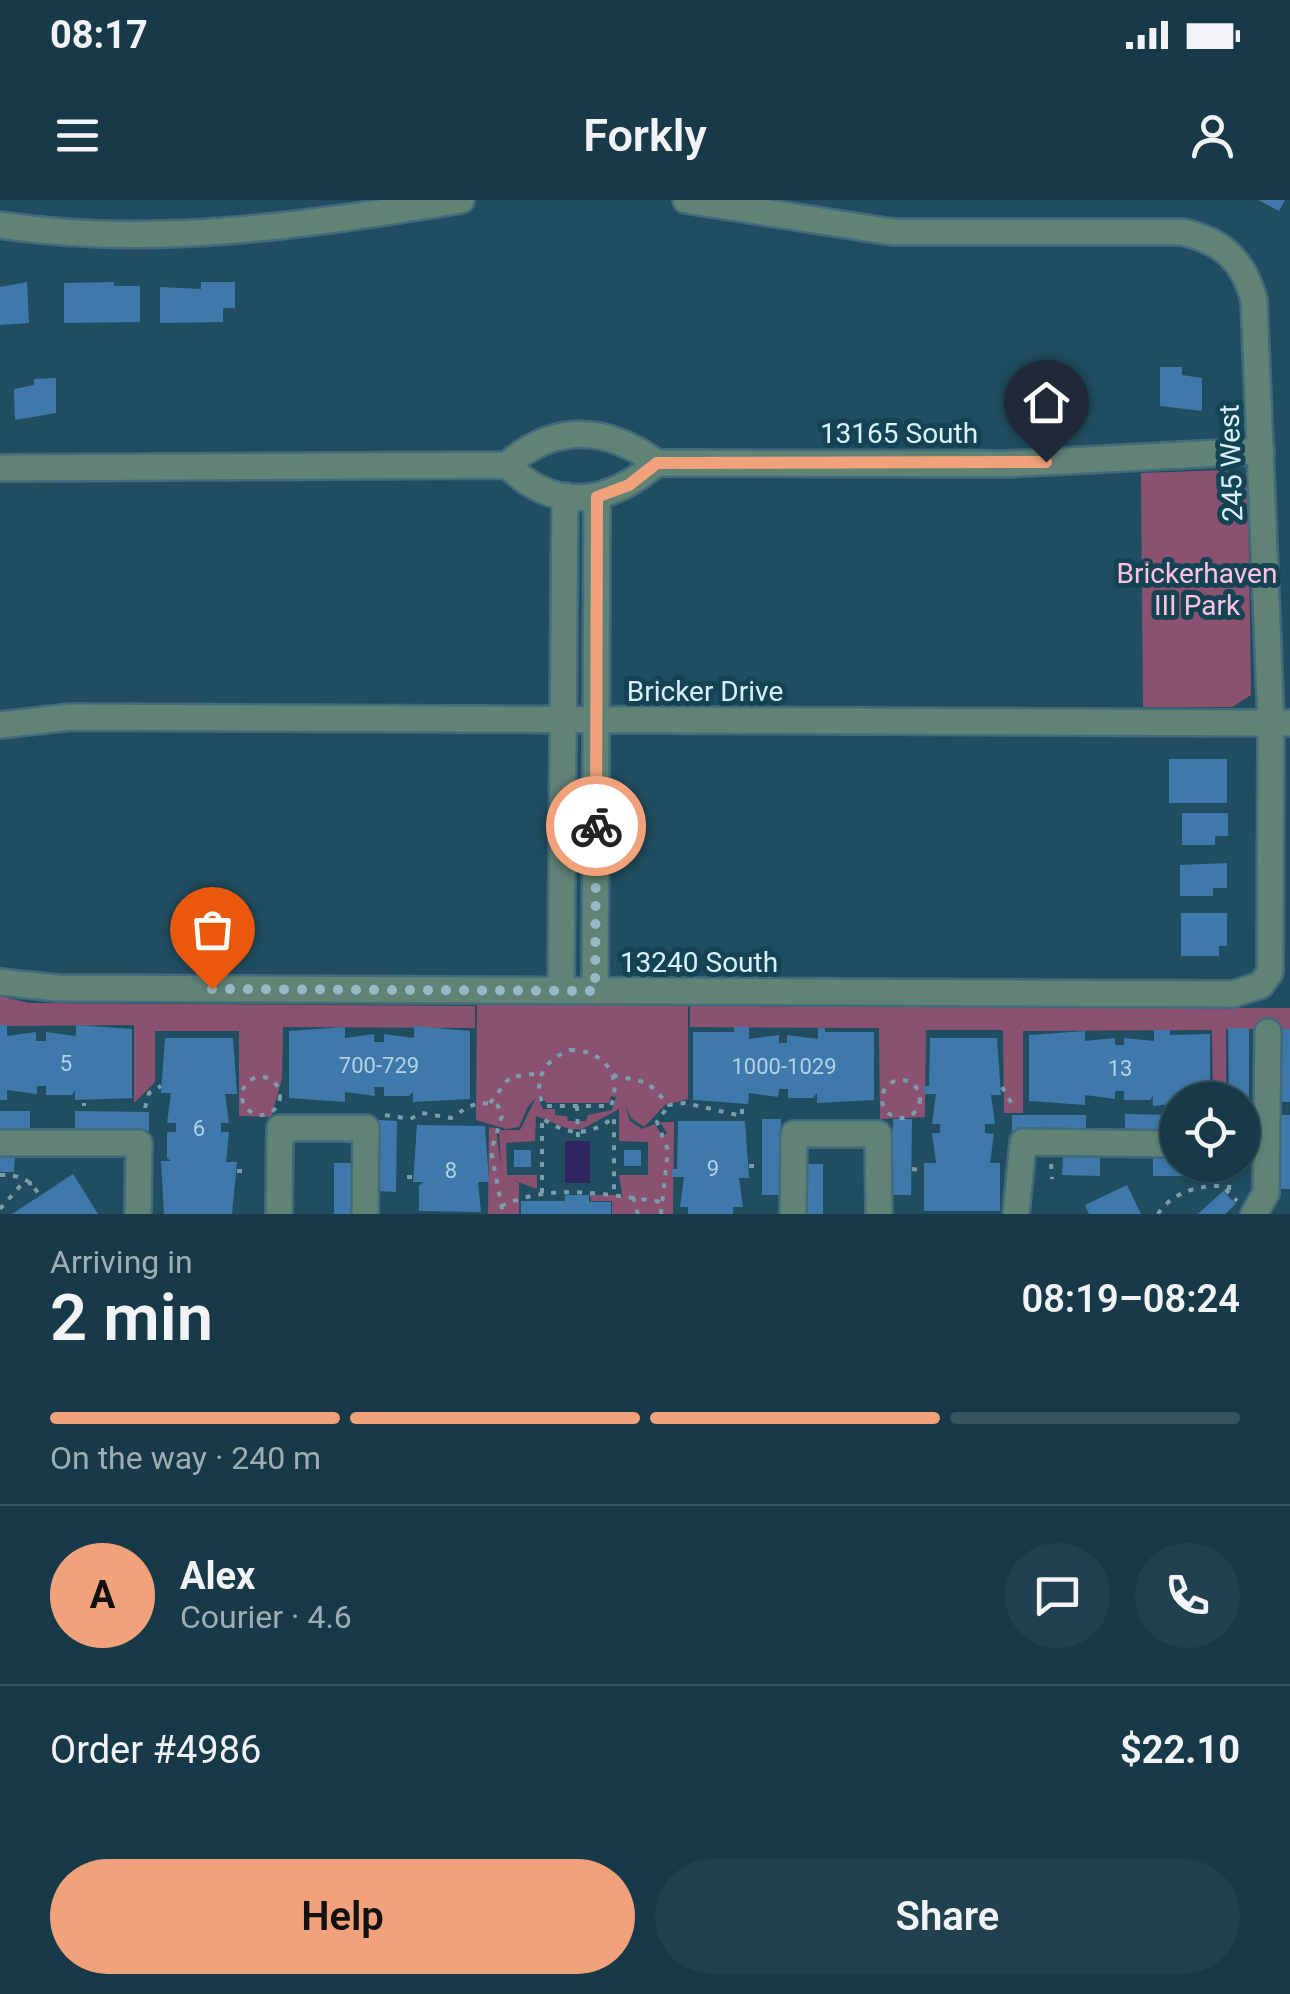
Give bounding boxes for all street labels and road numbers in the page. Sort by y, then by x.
street label: 245 West [1212,404,1250,522]
street label: 13165 South [820,417,978,450]
street label: Bricker Drive [627,675,783,708]
street label: 13240 South [620,946,778,979]

